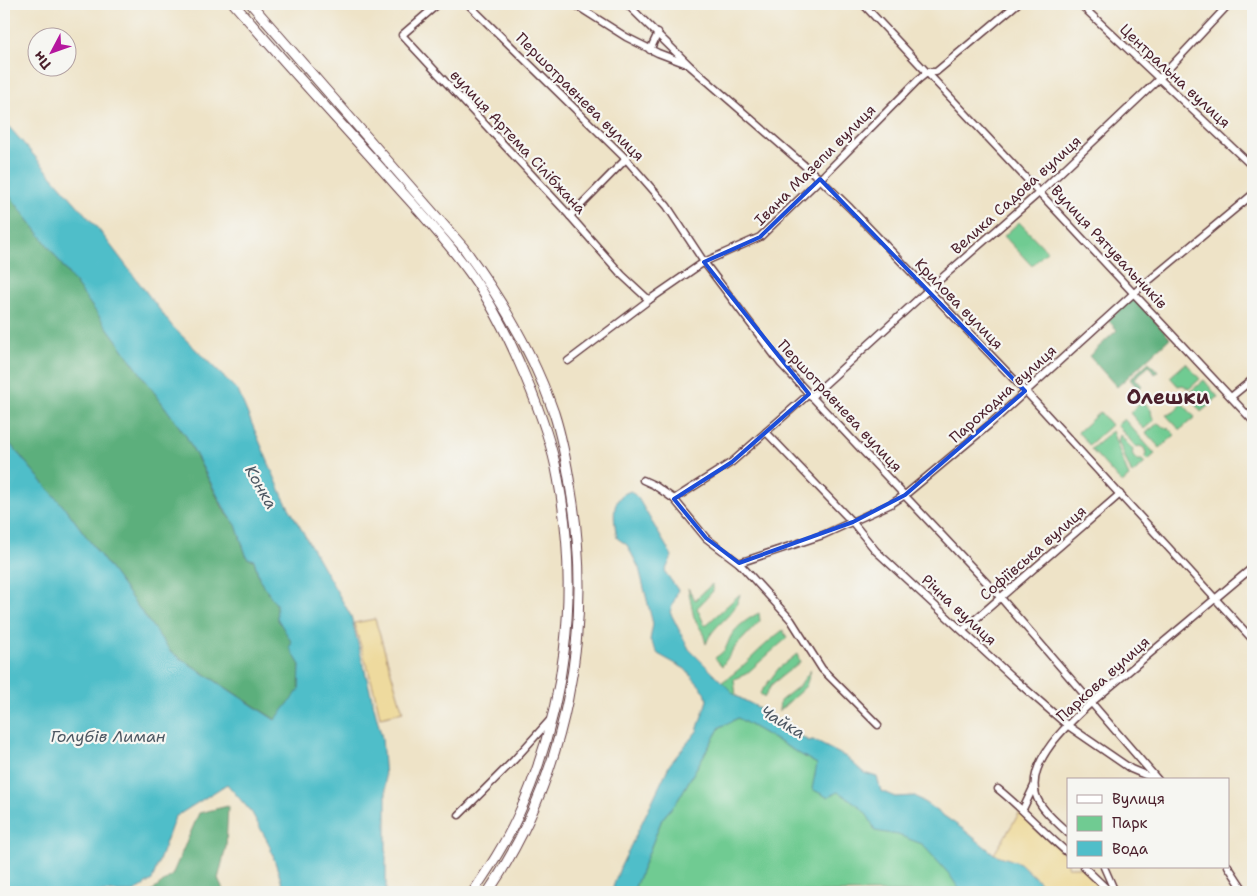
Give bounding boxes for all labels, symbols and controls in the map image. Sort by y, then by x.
street label: Центральна вулиця [1115,19,1235,133]
north arrow [28,28,78,78]
street label: Першотравнева вулиця [511,28,649,166]
text: Пн [29,48,55,73]
street label: вулиця Артема Сілібжана [446,65,591,219]
street label: Івана Мазепи вулиця [750,100,880,230]
street label: Велика Садова вулиця [947,131,1085,259]
street label: Вулиця Рятувальників [1046,181,1172,313]
street label: Крилова вулиця [910,254,1008,354]
street label: Першотравнева вулиця [773,336,907,476]
street label: Пароходна вулиця [945,341,1061,447]
district label: Олешки [1126,384,1210,410]
water label: Конка [240,461,282,513]
street label: Софіївська вулиця [975,501,1091,605]
street label: Річна вулиця [917,570,1001,650]
street label: Паркова вулиця [1052,632,1154,726]
water label: Чайка [757,701,809,743]
water label: Голубів Лиман [51,726,165,747]
legend [1067,778,1230,868]
text: Вулиця [1112,789,1165,809]
text: Парк [1112,813,1148,833]
text: Вода [1112,839,1149,859]

